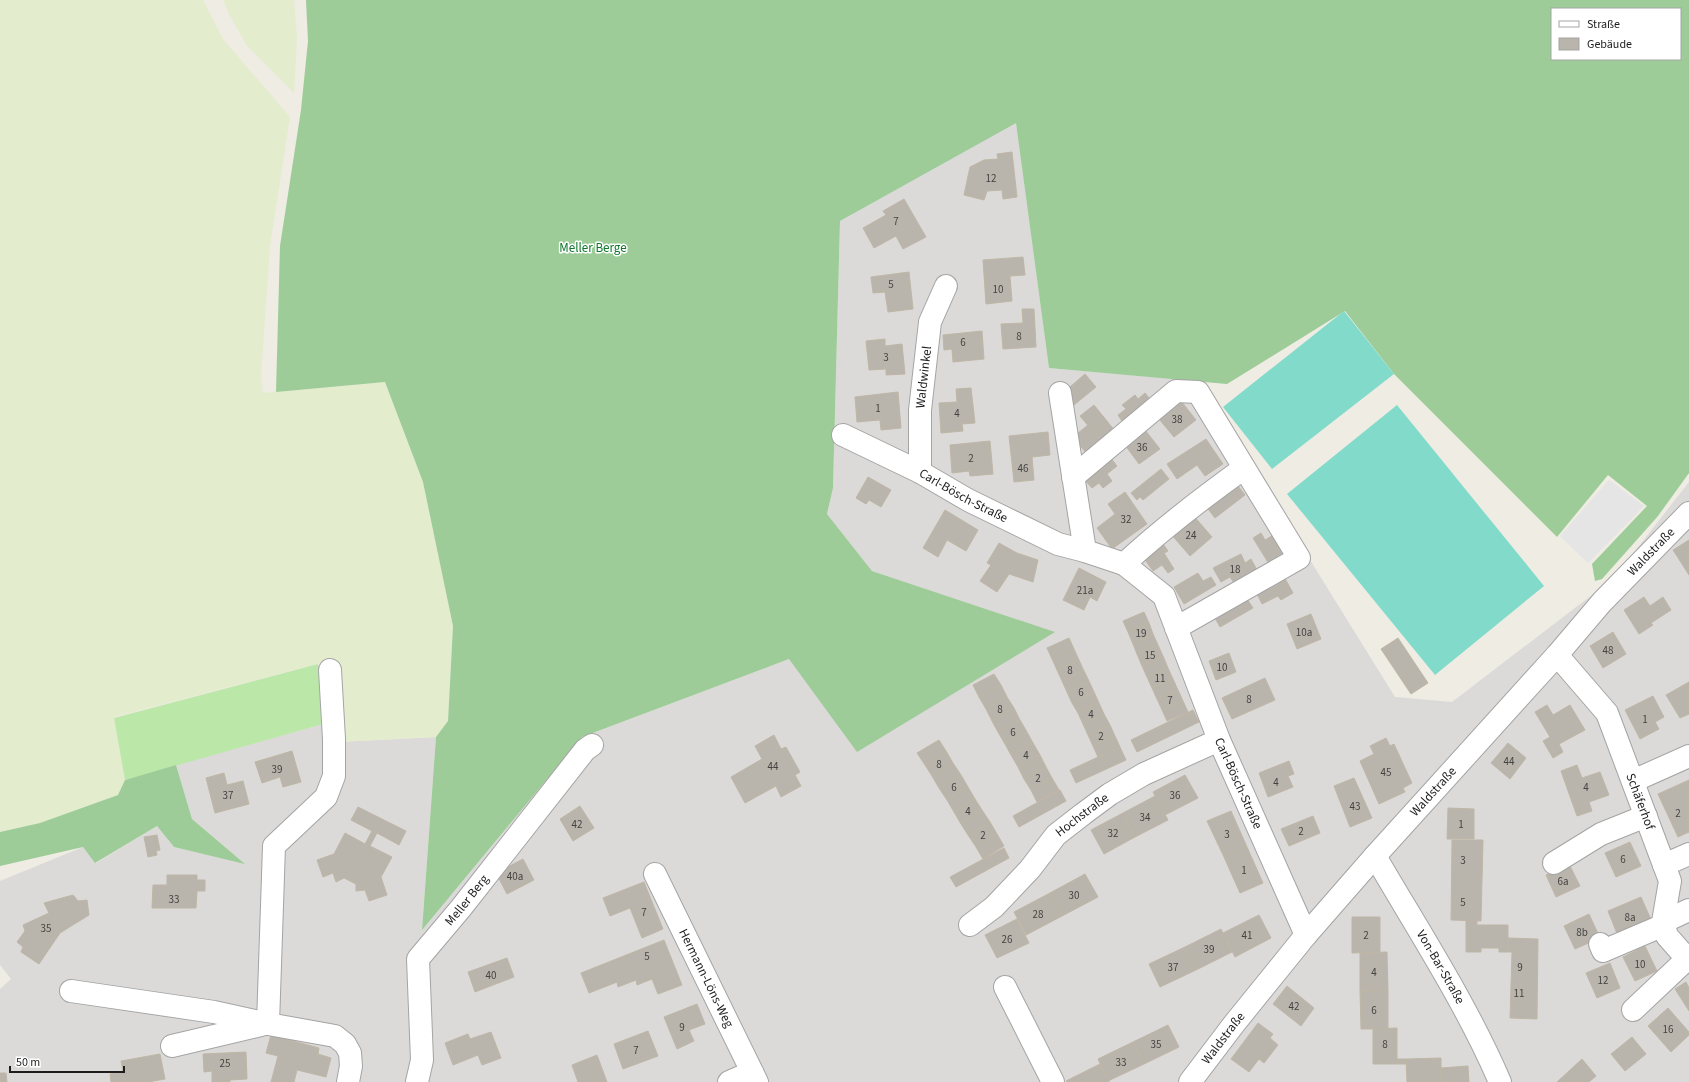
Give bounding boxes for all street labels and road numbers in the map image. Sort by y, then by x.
street label: Waldwinkel [911,345,936,409]
street label: Carl-Bösch-Straße [916,464,1011,527]
street label: Waldstraße [1623,524,1679,580]
street label: Carl-Bösch-Straße [1210,735,1267,832]
street label: Waldstraße [1406,763,1461,820]
street label: Schäferhof [1621,771,1659,833]
street label: Hochstraße [1052,789,1113,841]
street label: Meller Berg [441,870,493,930]
street label: Hermann-Löns-Weg [674,926,738,1031]
street label: Von-Bar-Straße [1412,927,1469,1007]
street label: Waldstraße [1198,1008,1249,1068]

